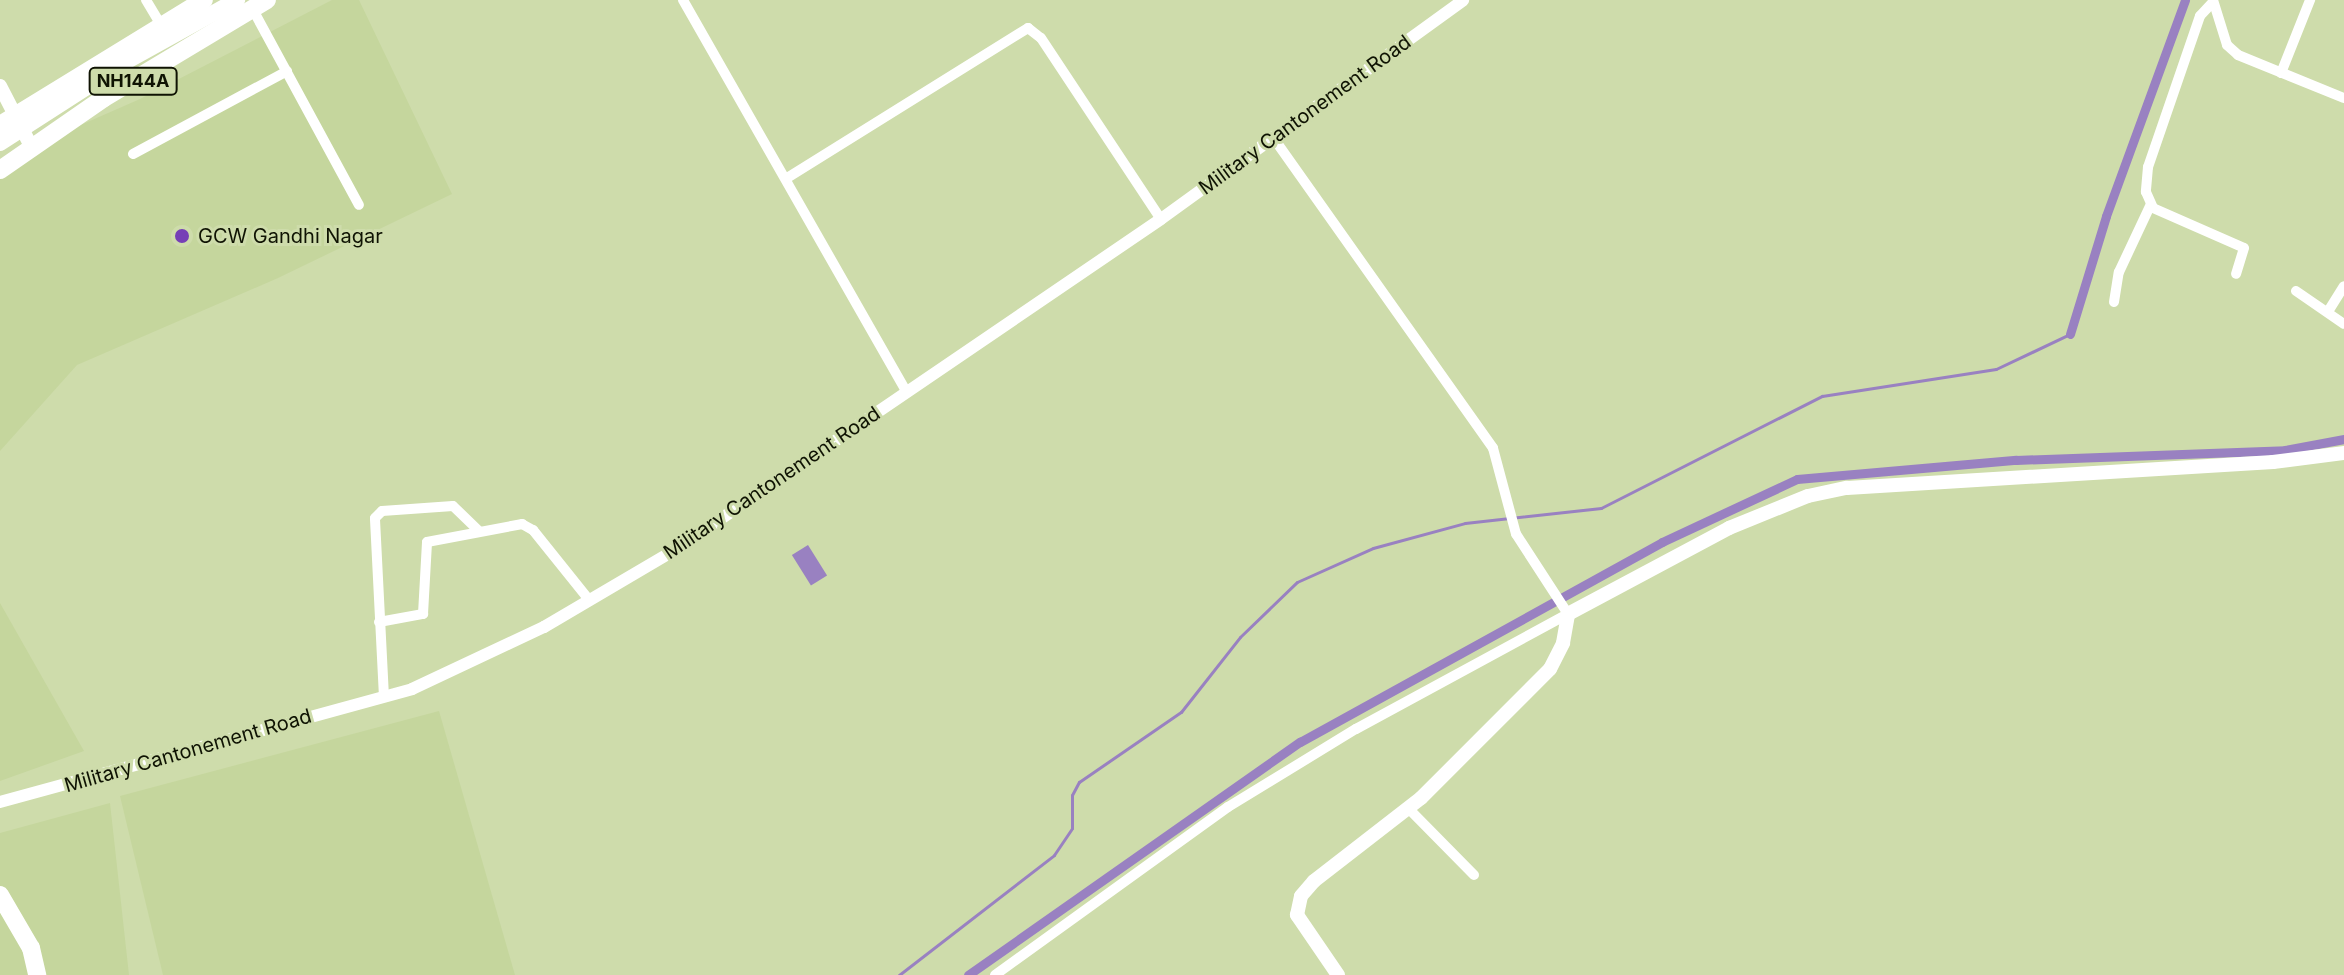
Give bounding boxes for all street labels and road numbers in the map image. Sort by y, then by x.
street label: Military Cantonement Road [1194,30,1416,200]
road number: NH144A [87,67,179,95]
street label: Military Cantonement Road [659,401,885,565]
street label: Military Cantonement Road [62,704,314,798]

